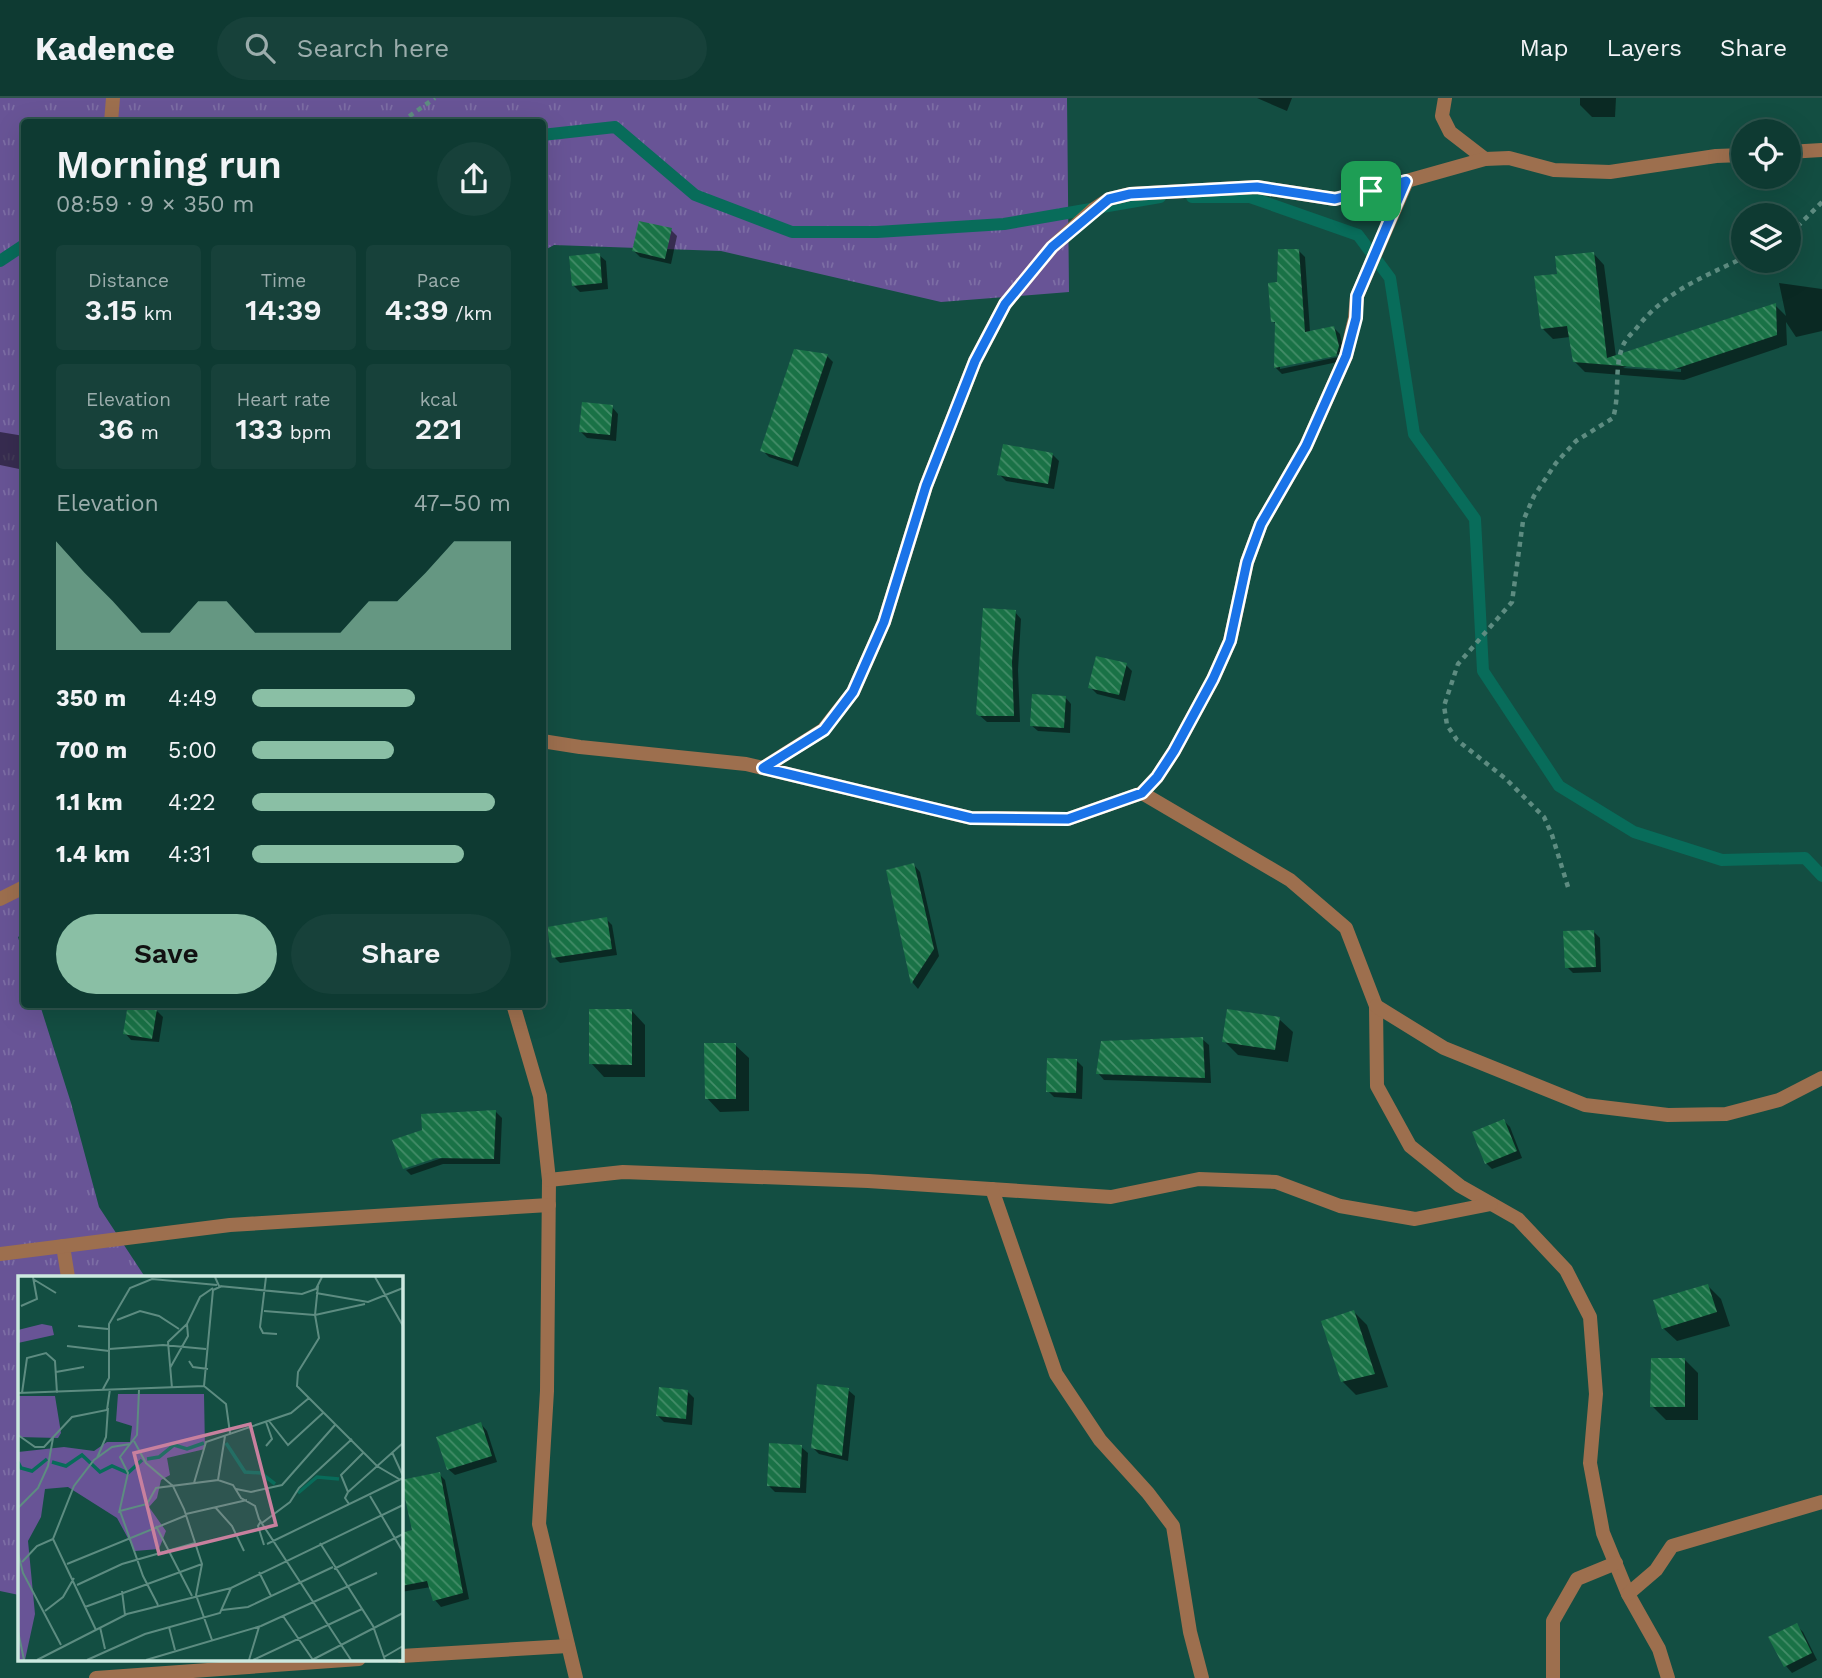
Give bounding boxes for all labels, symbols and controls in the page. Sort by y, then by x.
search box [217,17,707,80]
text: Kadence [35,29,175,68]
icon: search [241,29,279,67]
text: Search here [297,33,449,63]
text: Map [1520,34,1568,62]
text: Layers [1606,34,1682,62]
text: Share [1720,34,1787,62]
map controls [1731,119,1801,273]
button: locate [1731,119,1801,189]
button: share [437,142,511,216]
text: Morning run [56,143,282,187]
pin [1341,161,1401,221]
icon: arrive [1352,172,1390,210]
text: 08:59 · 9 × 350 m [56,191,254,218]
button: layers [1731,203,1801,273]
text: Distance [88,269,169,292]
text: Time [261,269,306,292]
text: Pace [417,269,460,292]
text: 3.15 [84,292,137,327]
text: 14:39 [245,292,322,327]
text: 4:39 [385,292,449,327]
text: km [137,302,173,325]
text: /km [449,302,492,325]
text: Elevation [86,388,171,411]
text: Heart rate [237,388,330,411]
text: kcal [420,388,457,411]
text: 36 [98,411,134,446]
text: 133 [235,411,283,446]
text: 221 [415,411,462,446]
text: m [134,421,159,444]
text: bpm [283,421,332,444]
text: Elevation [56,490,159,517]
text: 47–50 m [414,490,511,517]
text: 350 m [56,685,126,712]
text: 4:49 [168,685,217,712]
text: 700 m [56,737,127,764]
text: 5:00 [168,737,217,764]
text: 1.1 km [56,789,123,816]
text: 4:22 [168,789,216,816]
text: 1.4 km [56,841,130,868]
text: 4:31 [168,841,211,868]
button: Save [56,914,277,994]
button: Share [291,914,511,994]
inset map [18,1276,402,1660]

